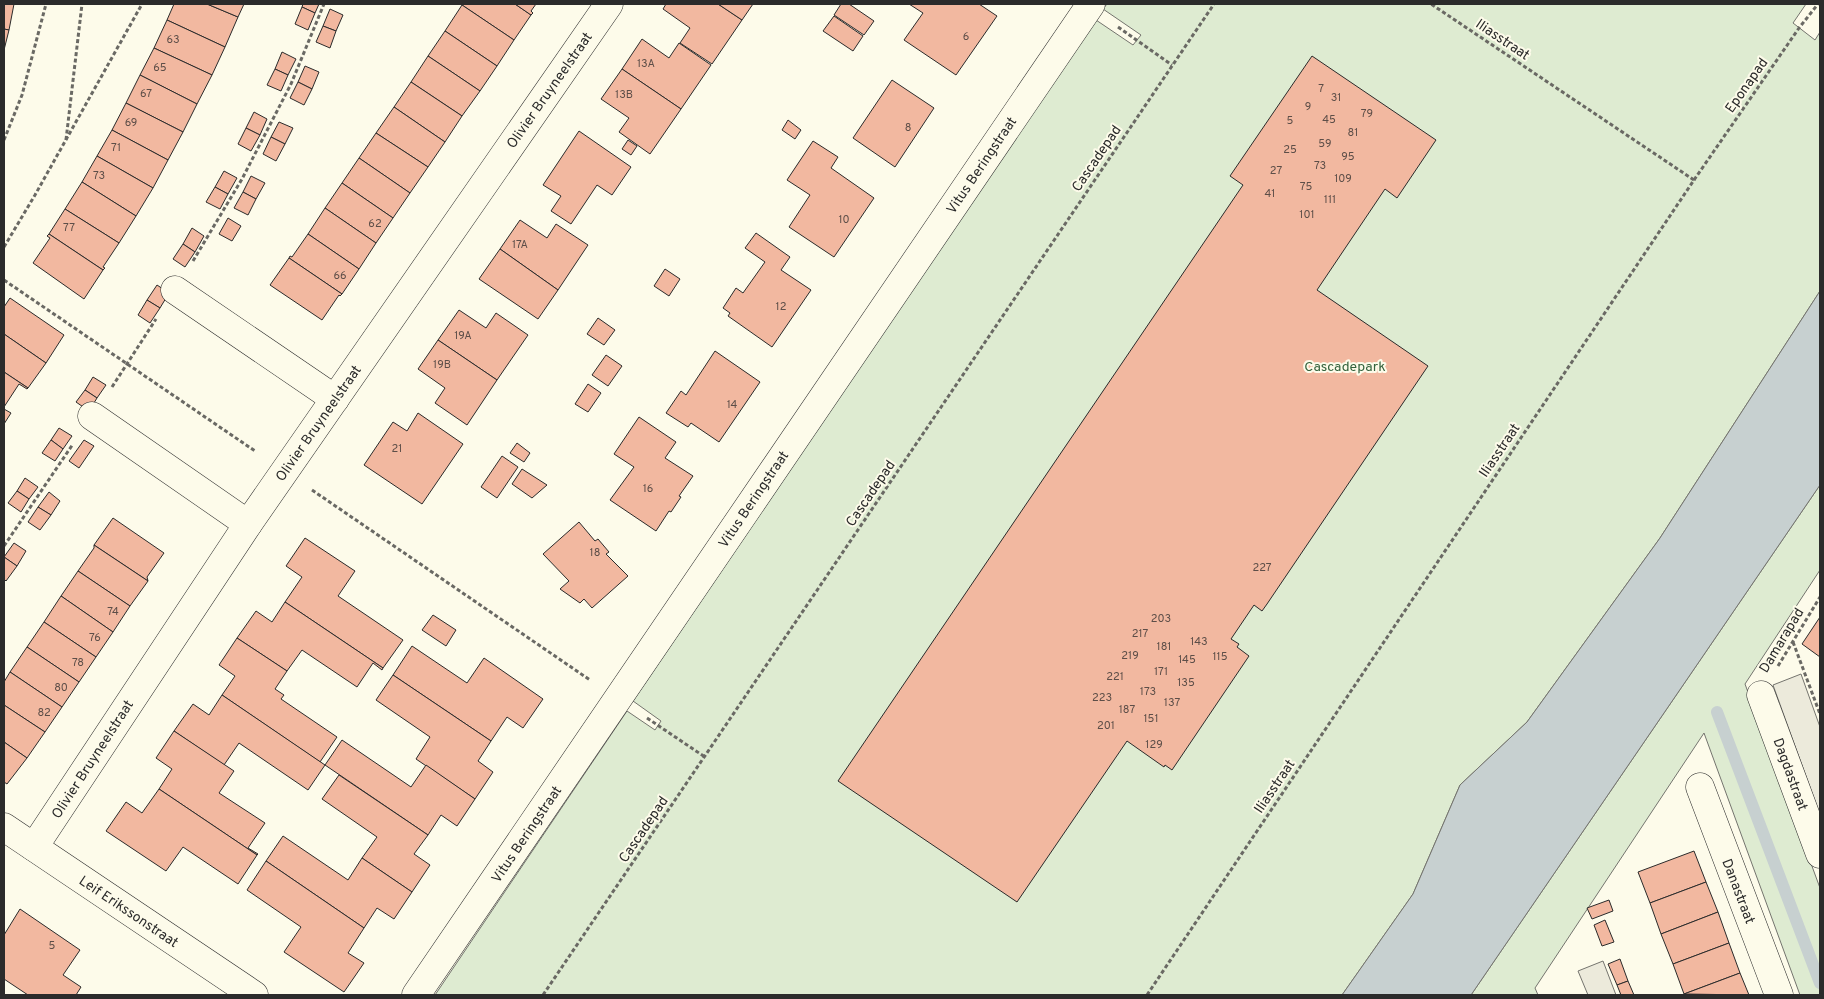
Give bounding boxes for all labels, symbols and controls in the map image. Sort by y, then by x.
street label: Iliasstraat [1472,16,1532,64]
street label: Olivier Bruyneelstraat [504,29,597,152]
house number: 6 [963,30,969,44]
house number: 63 [166,33,180,47]
street label: Eponapad [1722,55,1772,117]
house number: 13A [637,57,655,71]
house number: 65 [153,61,167,75]
house number: 7 [1318,82,1324,96]
house number: 67 [140,87,152,101]
house number: 13B [615,88,633,102]
house number: 31 [1331,91,1341,105]
house number: 9 [1305,100,1311,114]
house number: 79 [1361,107,1373,121]
house number: 45 [1322,113,1336,127]
street label: Vitus Beringstraat [943,114,1021,218]
house number: 5 [1287,114,1294,128]
house number: 69 [125,116,137,130]
house number: 8 [905,121,911,135]
street label: Cascadepad [1069,122,1126,195]
house number: 81 [1348,126,1358,140]
house number: 59 [1318,137,1332,151]
house number: 71 [111,141,121,155]
house number: 25 [1283,143,1297,157]
house number: 95 [1341,150,1355,164]
house number: 73 [1314,159,1326,173]
house number: 27 [1270,164,1282,178]
house number: 73 [93,169,105,183]
house number: 109 [1334,172,1352,186]
house number: 75 [1300,180,1312,194]
house number: 41 [1265,187,1275,201]
house number: 111 [1324,193,1336,207]
house number: 101 [1299,208,1315,222]
house number: 10 [838,213,850,227]
house number: 62 [368,217,382,231]
house number: 77 [63,221,75,235]
house number: 17A [512,238,528,252]
house number: 66 [333,269,347,283]
house number: 12 [776,300,786,314]
house number: 19A [454,329,472,343]
house number: 19B [433,358,451,372]
park label: Cascadepark [1304,359,1386,376]
street label: Olivier Bruyneelstraat [273,362,366,485]
house number: 14 [727,398,738,412]
street label: Iliasstraat [1476,421,1524,481]
house number: 21 [392,442,402,456]
street label: Vitus Beringstraat [715,448,793,552]
street label: Cascadepad [843,457,900,530]
house number: 16 [643,482,653,496]
house number: 18 [590,546,600,560]
house number: 227 [1252,561,1272,575]
house number: 74 [107,605,119,619]
street label: Damarapad [1756,605,1808,676]
house number: 203 [1151,612,1171,626]
house number: 217 [1132,627,1149,641]
house number: 76 [89,631,101,645]
house number: 143 [1190,635,1208,649]
house number: 181 [1157,640,1171,654]
house number: 219 [1121,649,1139,663]
house number: 115 [1212,650,1228,664]
house number: 145 [1178,653,1196,667]
house number: 78 [72,656,84,670]
house number: 171 [1154,665,1168,679]
house number: 221 [1106,670,1124,684]
house number: 135 [1177,676,1195,690]
house number: 80 [54,681,68,695]
house number: 173 [1140,685,1156,699]
house number: 223 [1092,691,1112,705]
house number: 137 [1164,696,1180,710]
street label: Olivier Bruyneelstraat [49,697,138,822]
house number: 187 [1119,703,1135,717]
house number: 82 [37,706,51,720]
house number: 151 [1143,712,1159,726]
house number: 201 [1097,719,1115,733]
street label: Dagdastraat [1769,736,1811,813]
house number: 129 [1145,738,1163,752]
street label: Iliasstraat [1251,757,1299,817]
street label: Vitus Beringstraat [488,783,566,887]
street label: Cascadepad [616,793,673,866]
street label: Danastraat [1717,857,1758,927]
street label: Leif Erikssonstraat [75,873,181,952]
house number: 5 [49,939,56,953]

